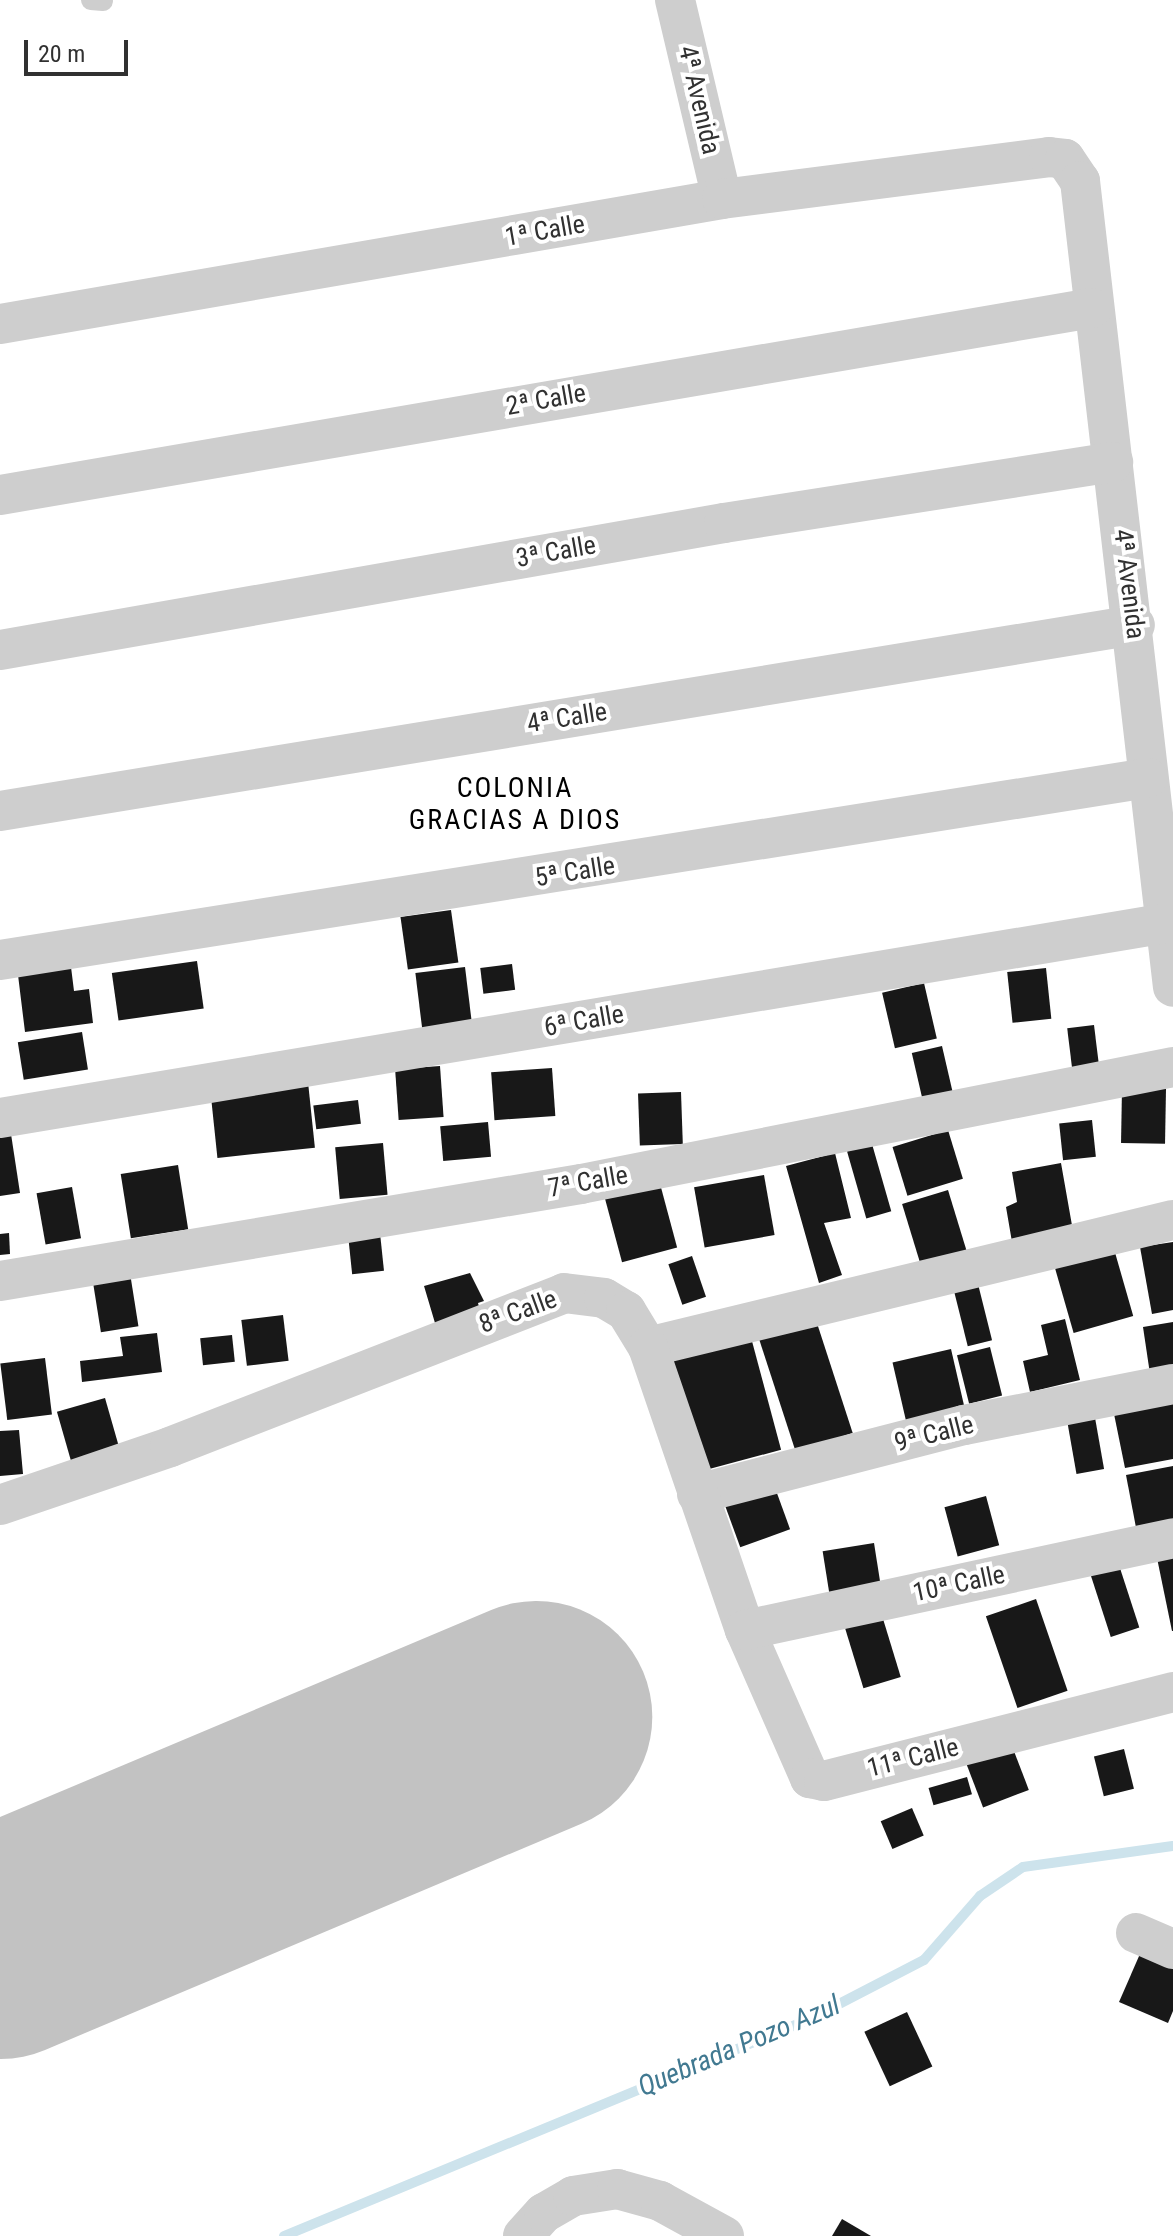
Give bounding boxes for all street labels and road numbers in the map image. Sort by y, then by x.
street label: 4ª Avenida [671,43,727,157]
street label: 1ª Calle [503,209,587,253]
street label: 2ª Calle [504,378,588,422]
street label: 4ª Avenida [1107,527,1151,641]
street label: 3ª Calle [514,530,598,574]
street label: 4ª Calle [525,696,609,740]
street label: 5ª Calle [533,850,617,894]
street label: 6ª Calle [542,999,626,1043]
street label: 7ª Calle [546,1160,630,1204]
street label: 8ª Calle [475,1284,561,1340]
street label: 9ª Calle [891,1409,977,1459]
street label: 10ª Calle [910,1559,1008,1609]
street label: 11ª Calle [864,1732,962,1784]

